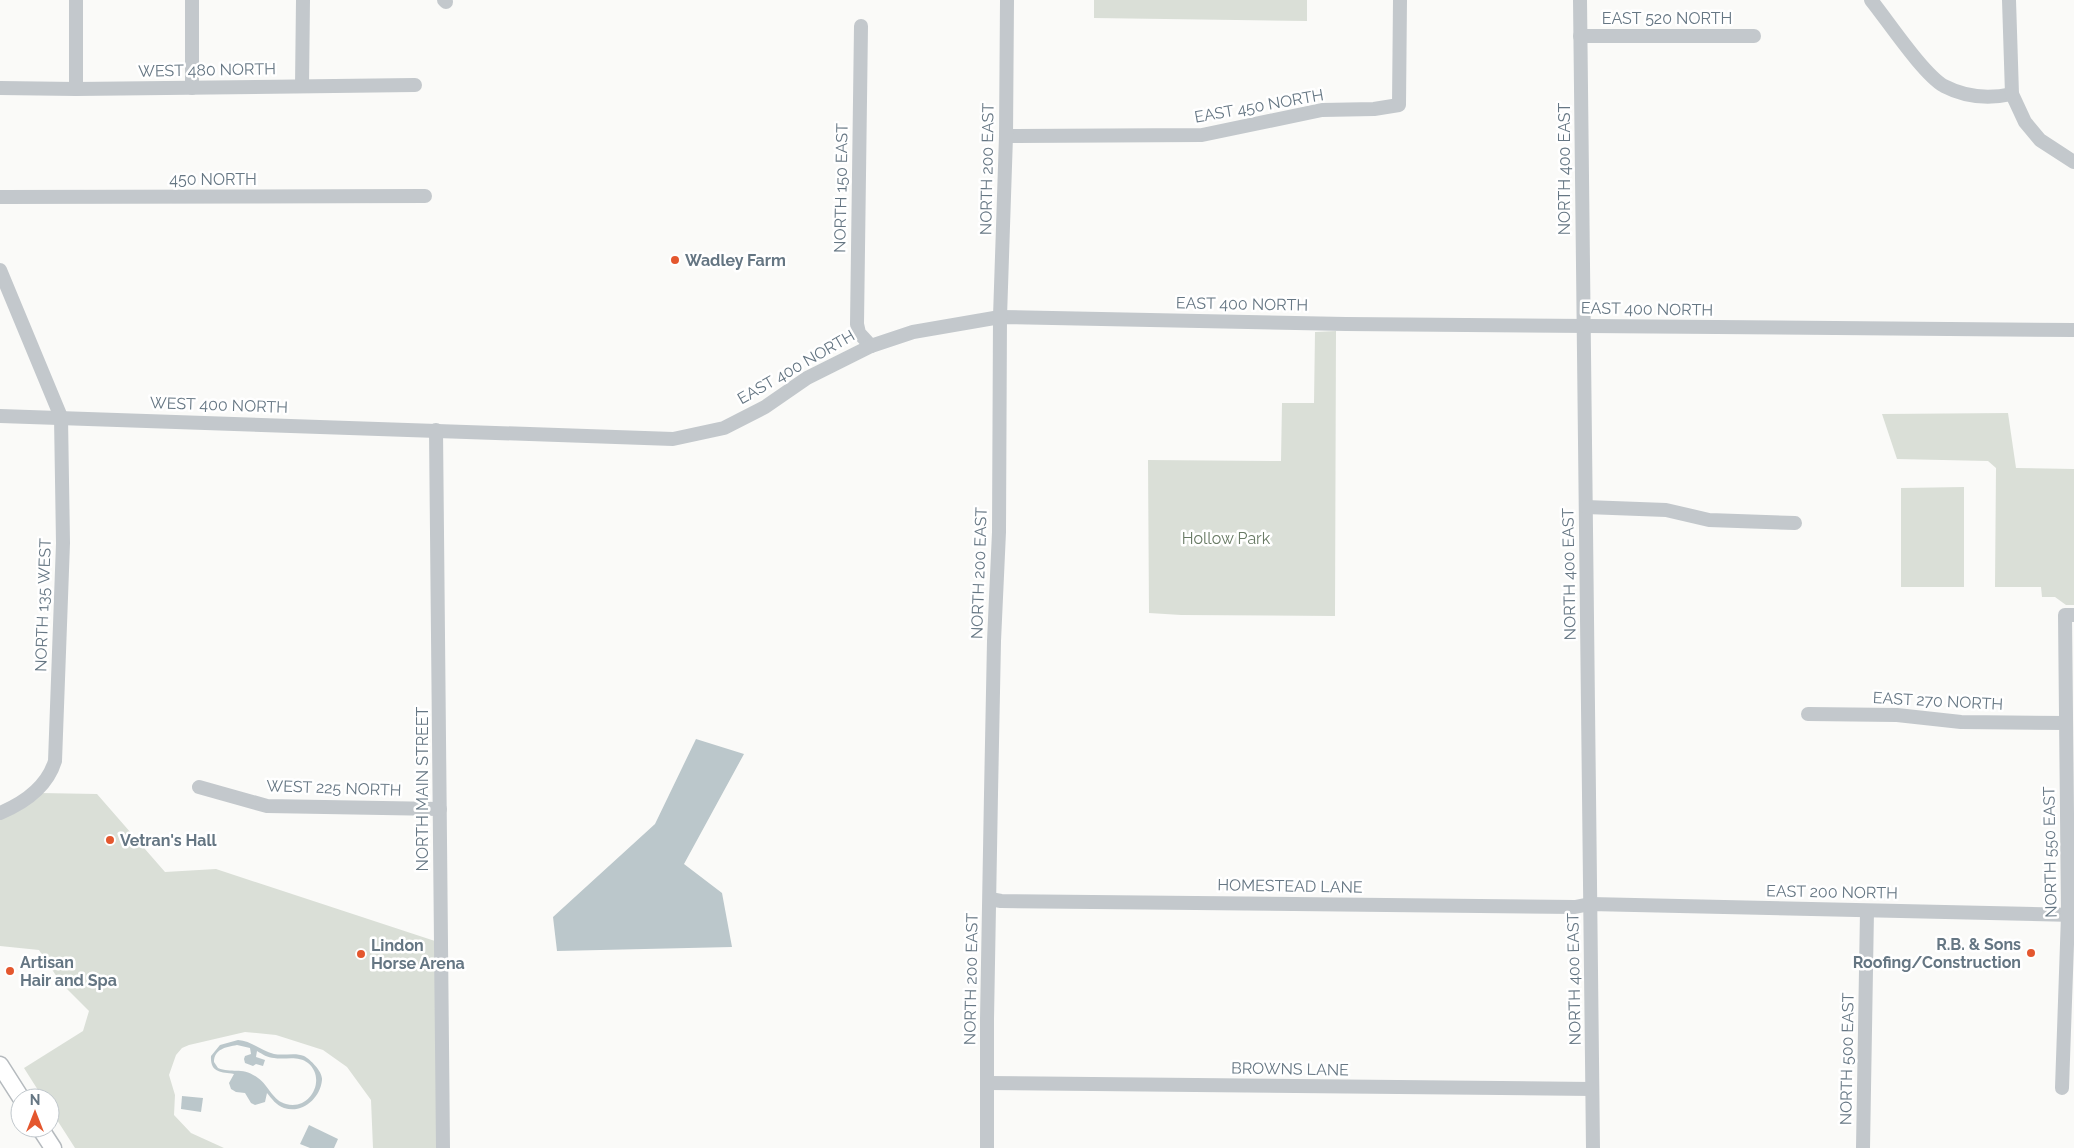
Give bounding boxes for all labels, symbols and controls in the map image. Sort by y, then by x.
street label: EAST 520 NORTH [1602,9,1732,28]
street label: WEST 480 NORTH [138,59,276,81]
street label: EAST 450 NORTH [1193,85,1325,127]
street label: NORTH 400 EAST [1555,102,1574,235]
street label: NORTH 200 EAST [976,103,998,235]
street label: NORTH 150 EAST [830,123,852,253]
street label: 450 NORTH [169,170,257,189]
place label: Wadley Farm [685,251,786,270]
marker: Wadley Farm [669,254,681,266]
street label: EAST 400 NORTH [1176,293,1308,315]
street label: EAST 400 NORTH [1581,298,1713,320]
street label: EAST 400 NORTH [734,326,858,408]
street label: WEST 400 NORTH [150,393,288,417]
street label: NORTH 200 EAST [967,506,991,639]
street label: NORTH 400 EAST [1558,507,1580,640]
park label: Hollow Park [1182,529,1271,548]
street label: NORTH 135 WEST [31,538,55,672]
street label: EAST 270 NORTH [1872,688,2004,714]
street label: NORTH MAIN STREET [413,706,432,871]
street label: WEST 225 NORTH [266,776,402,800]
street label: NORTH 550 EAST [2039,786,2061,918]
place label: Vetran's Hall [120,831,218,850]
marker: Vetran's Hall [104,834,116,846]
street label: HOMESTEAD LANE [1217,875,1363,897]
street label: EAST 200 NORTH [1766,881,1898,903]
street label: NORTH 400 EAST [1563,912,1585,1045]
street label: NORTH 200 EAST [960,913,982,1045]
place label: R.B. & Sons Roofing/Construction [1853,935,2021,972]
place label: Lindon Horse Arena [371,936,465,973]
marker: R.B. & Sons Roofing/Construction [2025,947,2037,959]
marker: Lindon Horse Arena [355,948,367,960]
place label: Artisan Hair and Spa [20,953,117,990]
marker: Artisan Hair and Spa [4,965,16,977]
street label: NORTH 500 EAST [1836,992,1858,1125]
street label: BROWNS LANE [1231,1058,1349,1080]
north arrow [10,1088,60,1138]
text: N [30,1092,40,1108]

